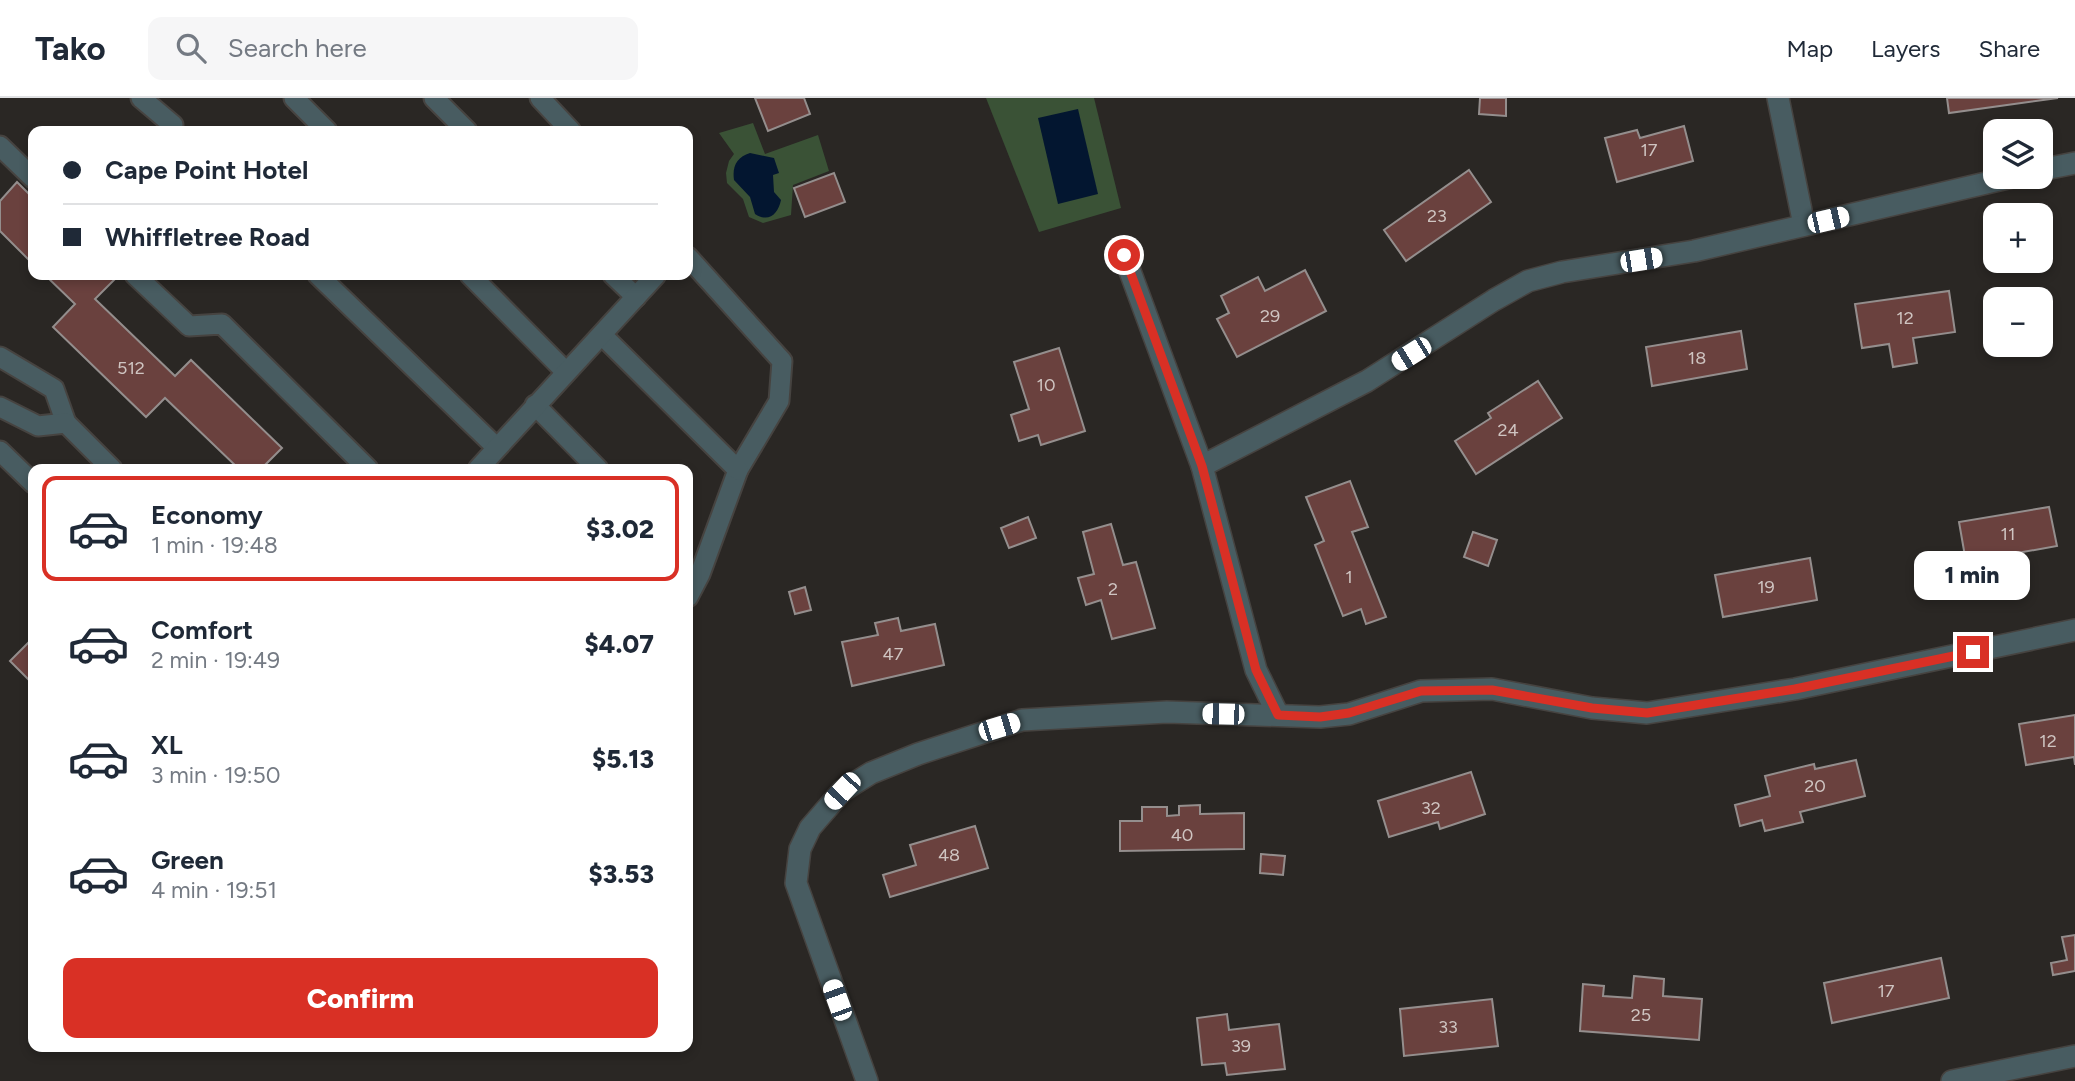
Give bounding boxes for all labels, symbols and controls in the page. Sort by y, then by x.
search box [148,17,638,80]
text: Tako [35,29,106,68]
icon: search [172,29,210,67]
text: Search here [228,32,367,64]
text: Map [1786,34,1833,63]
text: Layers [1871,34,1940,63]
text: Share [1978,34,2040,63]
map controls [1983,119,2053,357]
button: layers [1983,119,2053,189]
house number: 17 [1640,139,1658,161]
text: Cape Point Hotel [105,154,308,186]
button: + [1983,203,2053,273]
house number: 23 [1427,205,1447,227]
car [1806,205,1851,235]
text: Whiffletree Road [105,221,310,253]
route start [1108,239,1140,271]
car [1619,246,1664,274]
button: − [1983,287,2053,357]
house number: 29 [1260,305,1280,327]
house number: 12 [1896,307,1914,329]
car [1388,334,1435,374]
house number: 18 [1688,347,1706,369]
house number: 512 [117,357,145,379]
house number: 10 [1037,374,1055,396]
house number: 24 [1497,419,1519,441]
icon: car [67,497,130,560]
text: Economy [151,499,263,531]
text: $3.02 [586,513,654,545]
house number: 11 [2001,523,2015,545]
text: 1 min · 19:48 [151,531,278,559]
callout: 1 min [1915,550,2031,600]
text: 1 min [1945,561,1999,589]
house number: 1 [1345,566,1353,588]
house number: 19 [1757,576,1775,598]
house number: 2 [1108,578,1118,600]
icon: car [67,612,130,675]
text: Comfort [151,614,253,646]
text: $4.07 [585,628,654,660]
route end [1957,636,1989,668]
house number: 47 [883,643,904,665]
text: 2 min · 19:49 [151,646,280,674]
car [1202,703,1245,725]
car [976,711,1023,743]
icon: car [67,727,130,790]
text: XL [151,729,183,761]
house number: 12 [2039,730,2057,752]
text: $5.13 [592,743,654,775]
text: 3 min · 19:50 [151,761,280,789]
car [820,768,865,814]
house number: 20 [1804,775,1826,797]
house number: 32 [1421,797,1441,819]
house number: 40 [1171,824,1193,846]
icon: car [67,842,130,905]
text: Green [151,844,224,876]
house number: 48 [938,844,960,866]
text: $3.53 [588,858,654,890]
text: 4 min · 19:51 [151,876,277,904]
button: Confirm [63,958,658,1038]
car [820,977,855,1023]
house number: 17 [1877,980,1895,1002]
house number: 25 [1631,1004,1651,1026]
house number: 33 [1438,1016,1458,1038]
house number: 39 [1231,1035,1251,1057]

